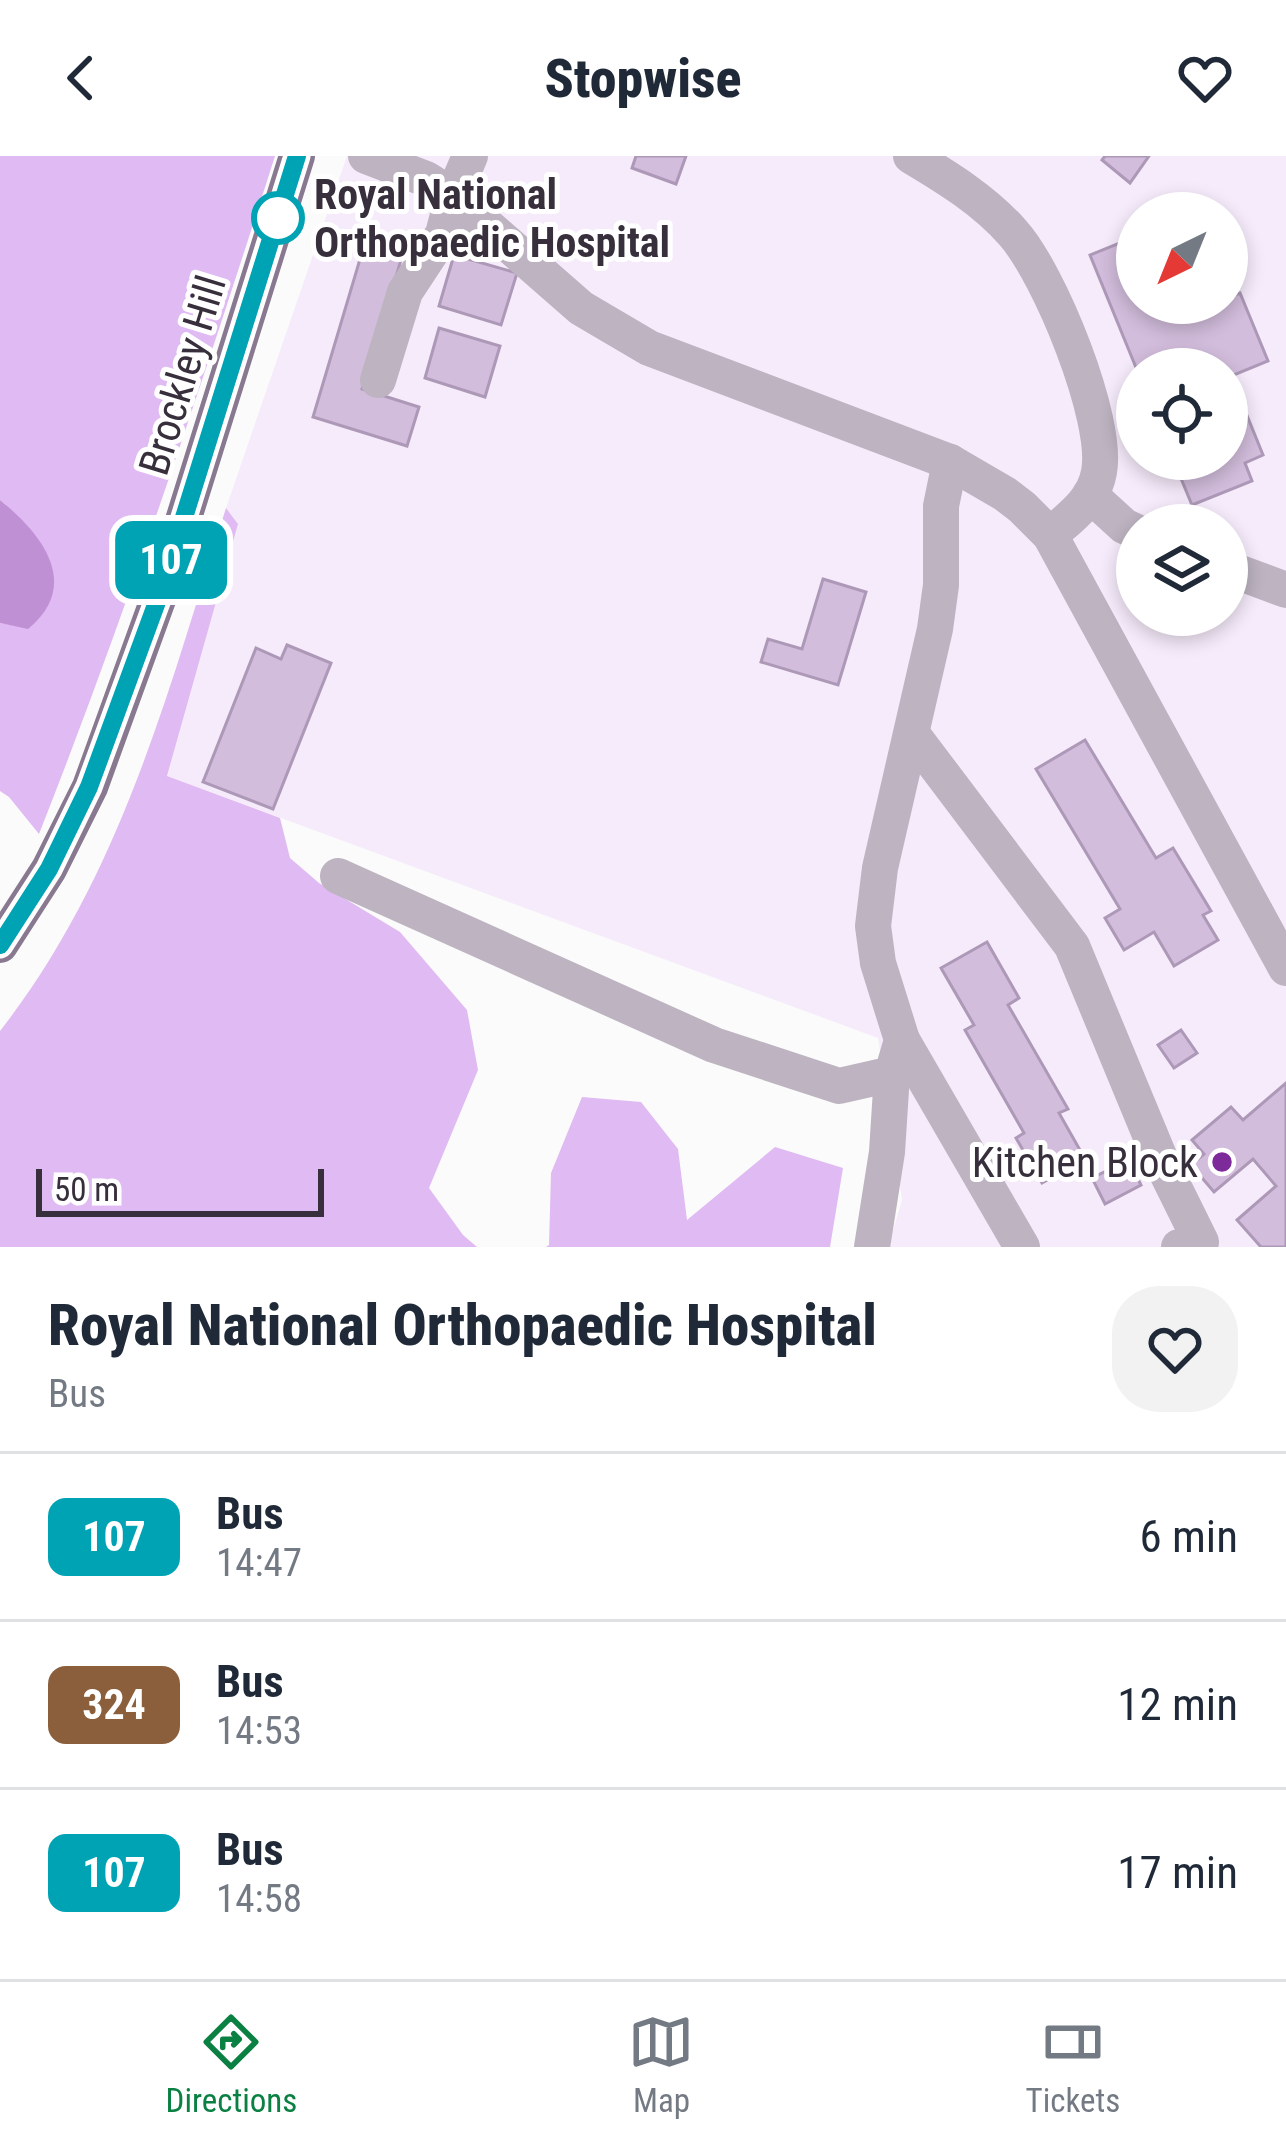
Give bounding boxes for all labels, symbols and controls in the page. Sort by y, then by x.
icon: back [48,45,114,111]
icon: heart [1172,45,1238,111]
text: Stopwise [544,47,742,110]
place label: Royal National Orthopaedic Hospital [314,170,670,267]
north arrow [1116,192,1248,324]
map controls [1116,192,1248,636]
marker: Royal National Orthopaedic Hospital [253,193,303,243]
street label: Brockley Hill [129,270,236,481]
button: locate [1116,348,1248,480]
button: layers [1116,504,1248,636]
line badge: 107 [102,521,240,599]
text: 107 [139,535,203,584]
place label: Kitchen Block [972,1138,1198,1187]
marker: Kitchen Block [1209,1149,1235,1175]
scale bar [36,1163,324,1216]
text: 50 m [54,1170,119,1209]
button: heart [1112,1286,1238,1412]
text: Royal National Orthopaedic Hospital [48,1292,877,1359]
text: Bus [48,1371,106,1417]
text: Bus [216,1487,284,1540]
text: 6 min [1139,1510,1238,1563]
text: 107 [82,1512,146,1561]
text: 14:47 [216,1540,302,1586]
text: Bus [216,1655,284,1708]
text: 12 min [1117,1678,1238,1731]
text: 324 [82,1680,146,1729]
text: 14:53 [216,1708,302,1754]
text: Bus [216,1823,284,1876]
text: 17 min [1117,1846,1238,1899]
text: 107 [82,1848,146,1897]
text: 14:58 [216,1876,302,1922]
tab: Directions [166,2009,297,2120]
tab: Map [628,2009,694,2120]
tab: Tickets [1026,2009,1120,2120]

